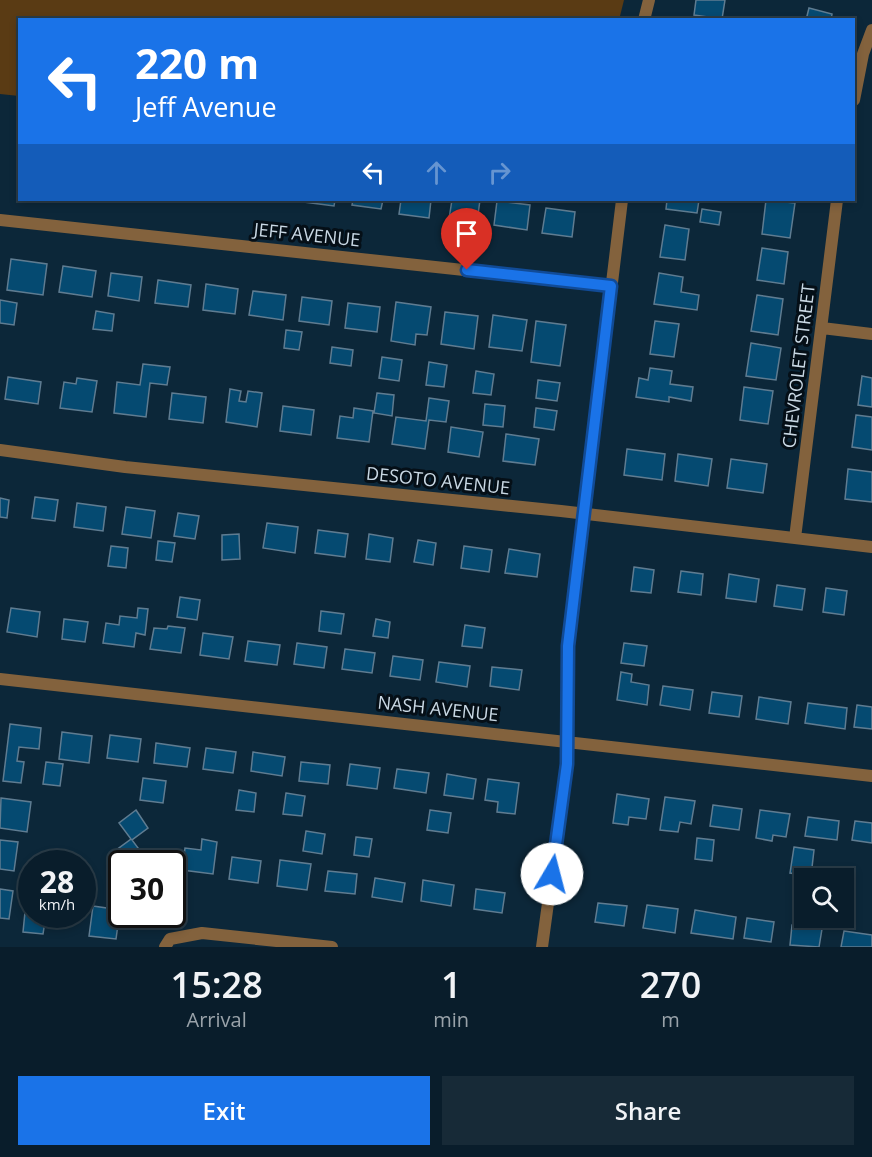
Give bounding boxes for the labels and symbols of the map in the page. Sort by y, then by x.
pin [441,208,492,270]
street label: JEFF AVENUE [251,216,362,252]
street label: CHEVROLET STREET [776,282,820,449]
street label: DESOTO AVENUE [365,461,511,499]
street label: NASH AVENUE [376,690,500,726]
position arrow [520,842,584,906]
speed limit sign: 30 [108,850,186,928]

